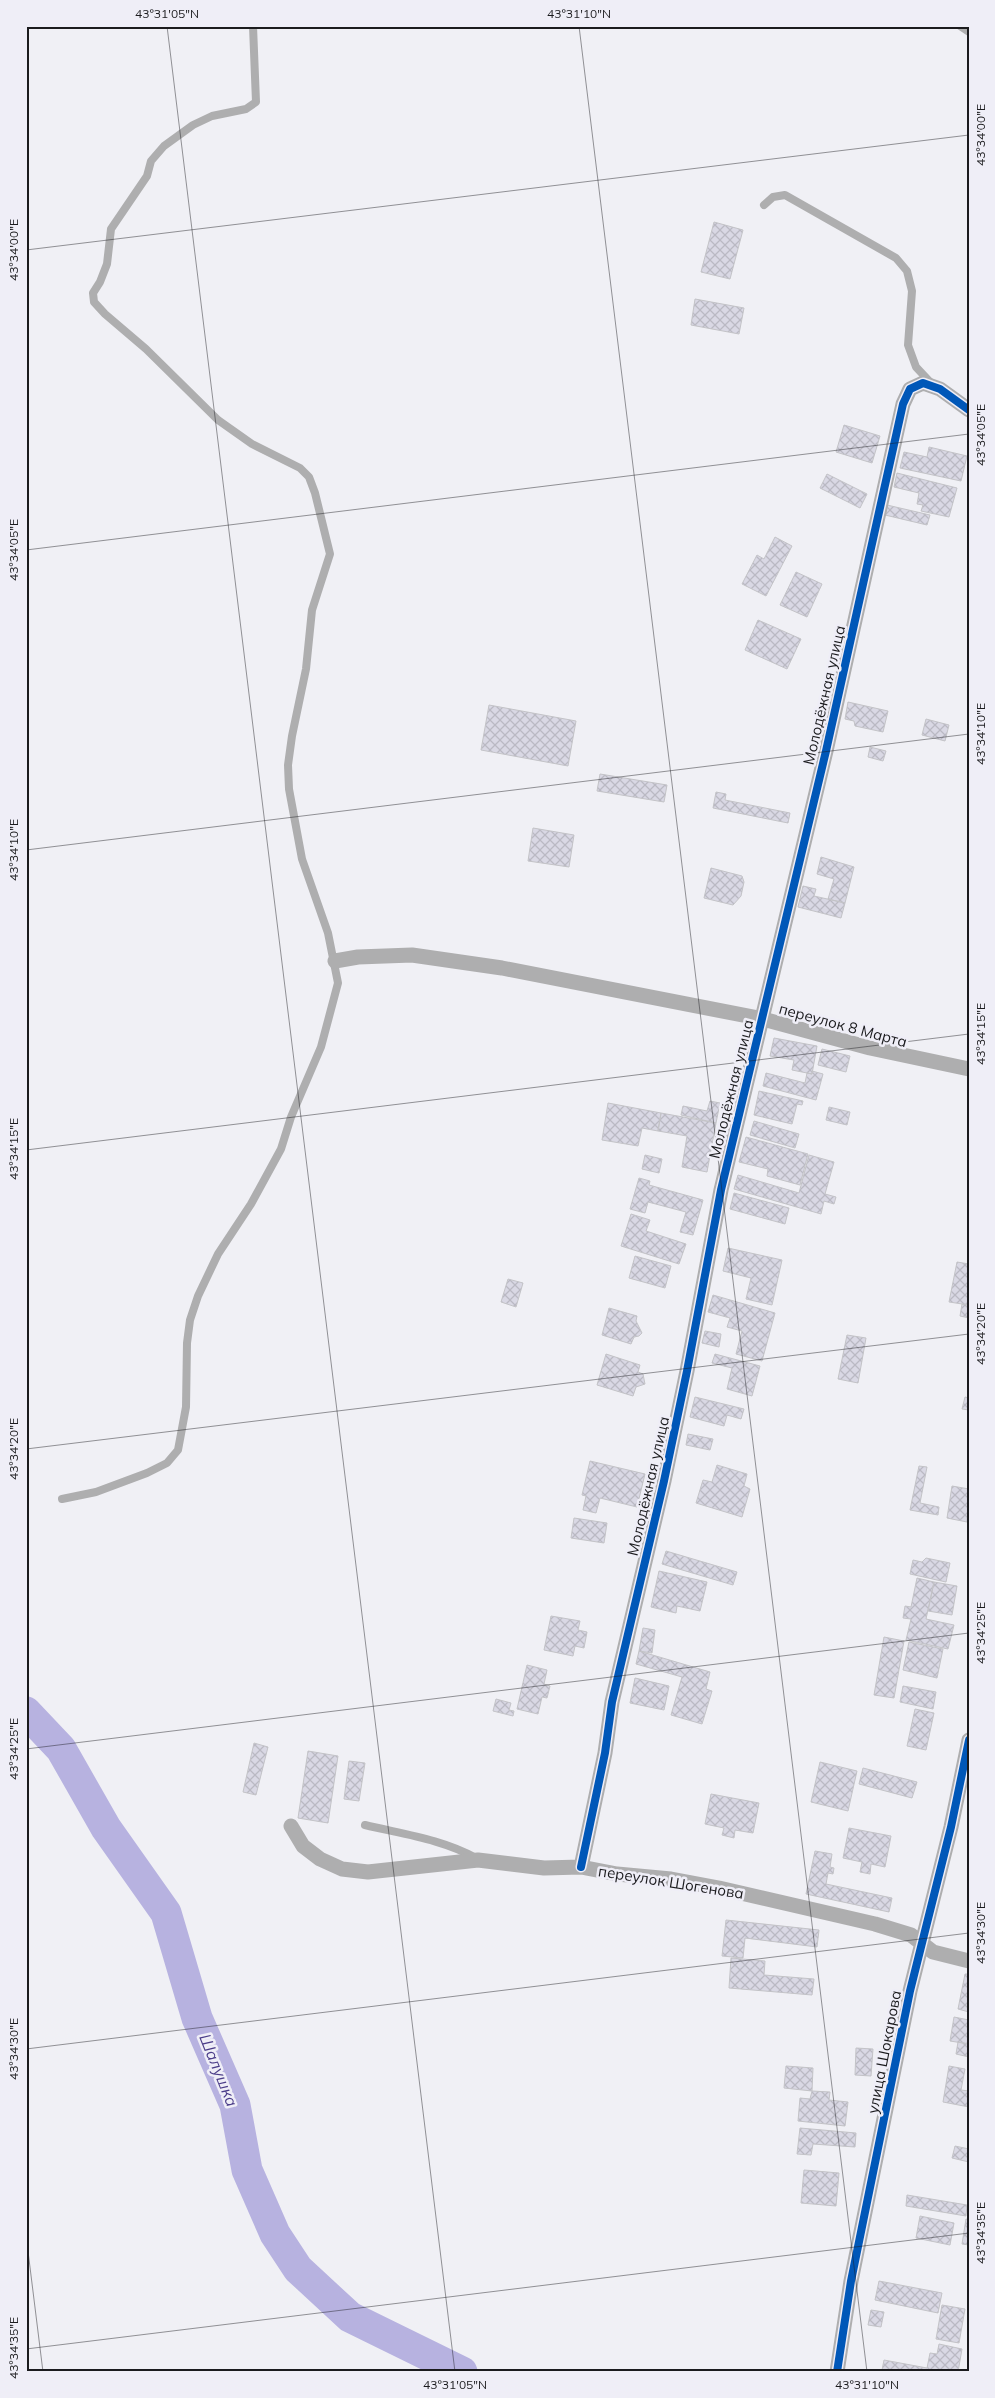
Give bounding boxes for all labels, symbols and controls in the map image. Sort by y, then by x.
text: 43°31'05"N [135,6,199,21]
text: 43°31'10"N [547,6,611,21]
text: 43°34'00"E [973,104,988,166]
text: 43°34'00"E [6,219,21,281]
text: 43°34'05"E [973,404,988,466]
text: 43°34'05"E [6,519,21,581]
street label: Молодёжная улица [799,623,849,767]
text: 43°34'10"E [973,703,988,765]
text: 43°34'10"E [6,819,21,881]
street label: переулок 8 Марта [777,999,909,1051]
text: 43°34'15"E [973,1003,988,1065]
street label: Молодёжная улица [705,1018,757,1160]
text: 43°34'15"E [6,1118,21,1180]
text: 43°34'20"E [973,1303,988,1365]
street label: Молодёжная улица [623,1414,673,1558]
text: 43°34'20"E [6,1418,21,1480]
text: 43°34'25"E [973,1602,988,1664]
text: 43°34'25"E [6,1718,21,1780]
street label: переулок Шогенова [597,1861,745,1903]
text: 43°34'30"E [973,1902,988,1964]
street label: улица Шокарова [863,1989,905,2115]
text: 43°34'30"E [6,2018,21,2080]
water label: Шалушка [195,2031,243,2109]
text: 43°34'35"E [973,2202,988,2264]
text: 43°34'35"E [6,2317,21,2379]
text: 43°31'05"N [423,2377,487,2392]
text: 43°31'10"N [835,2377,899,2392]

